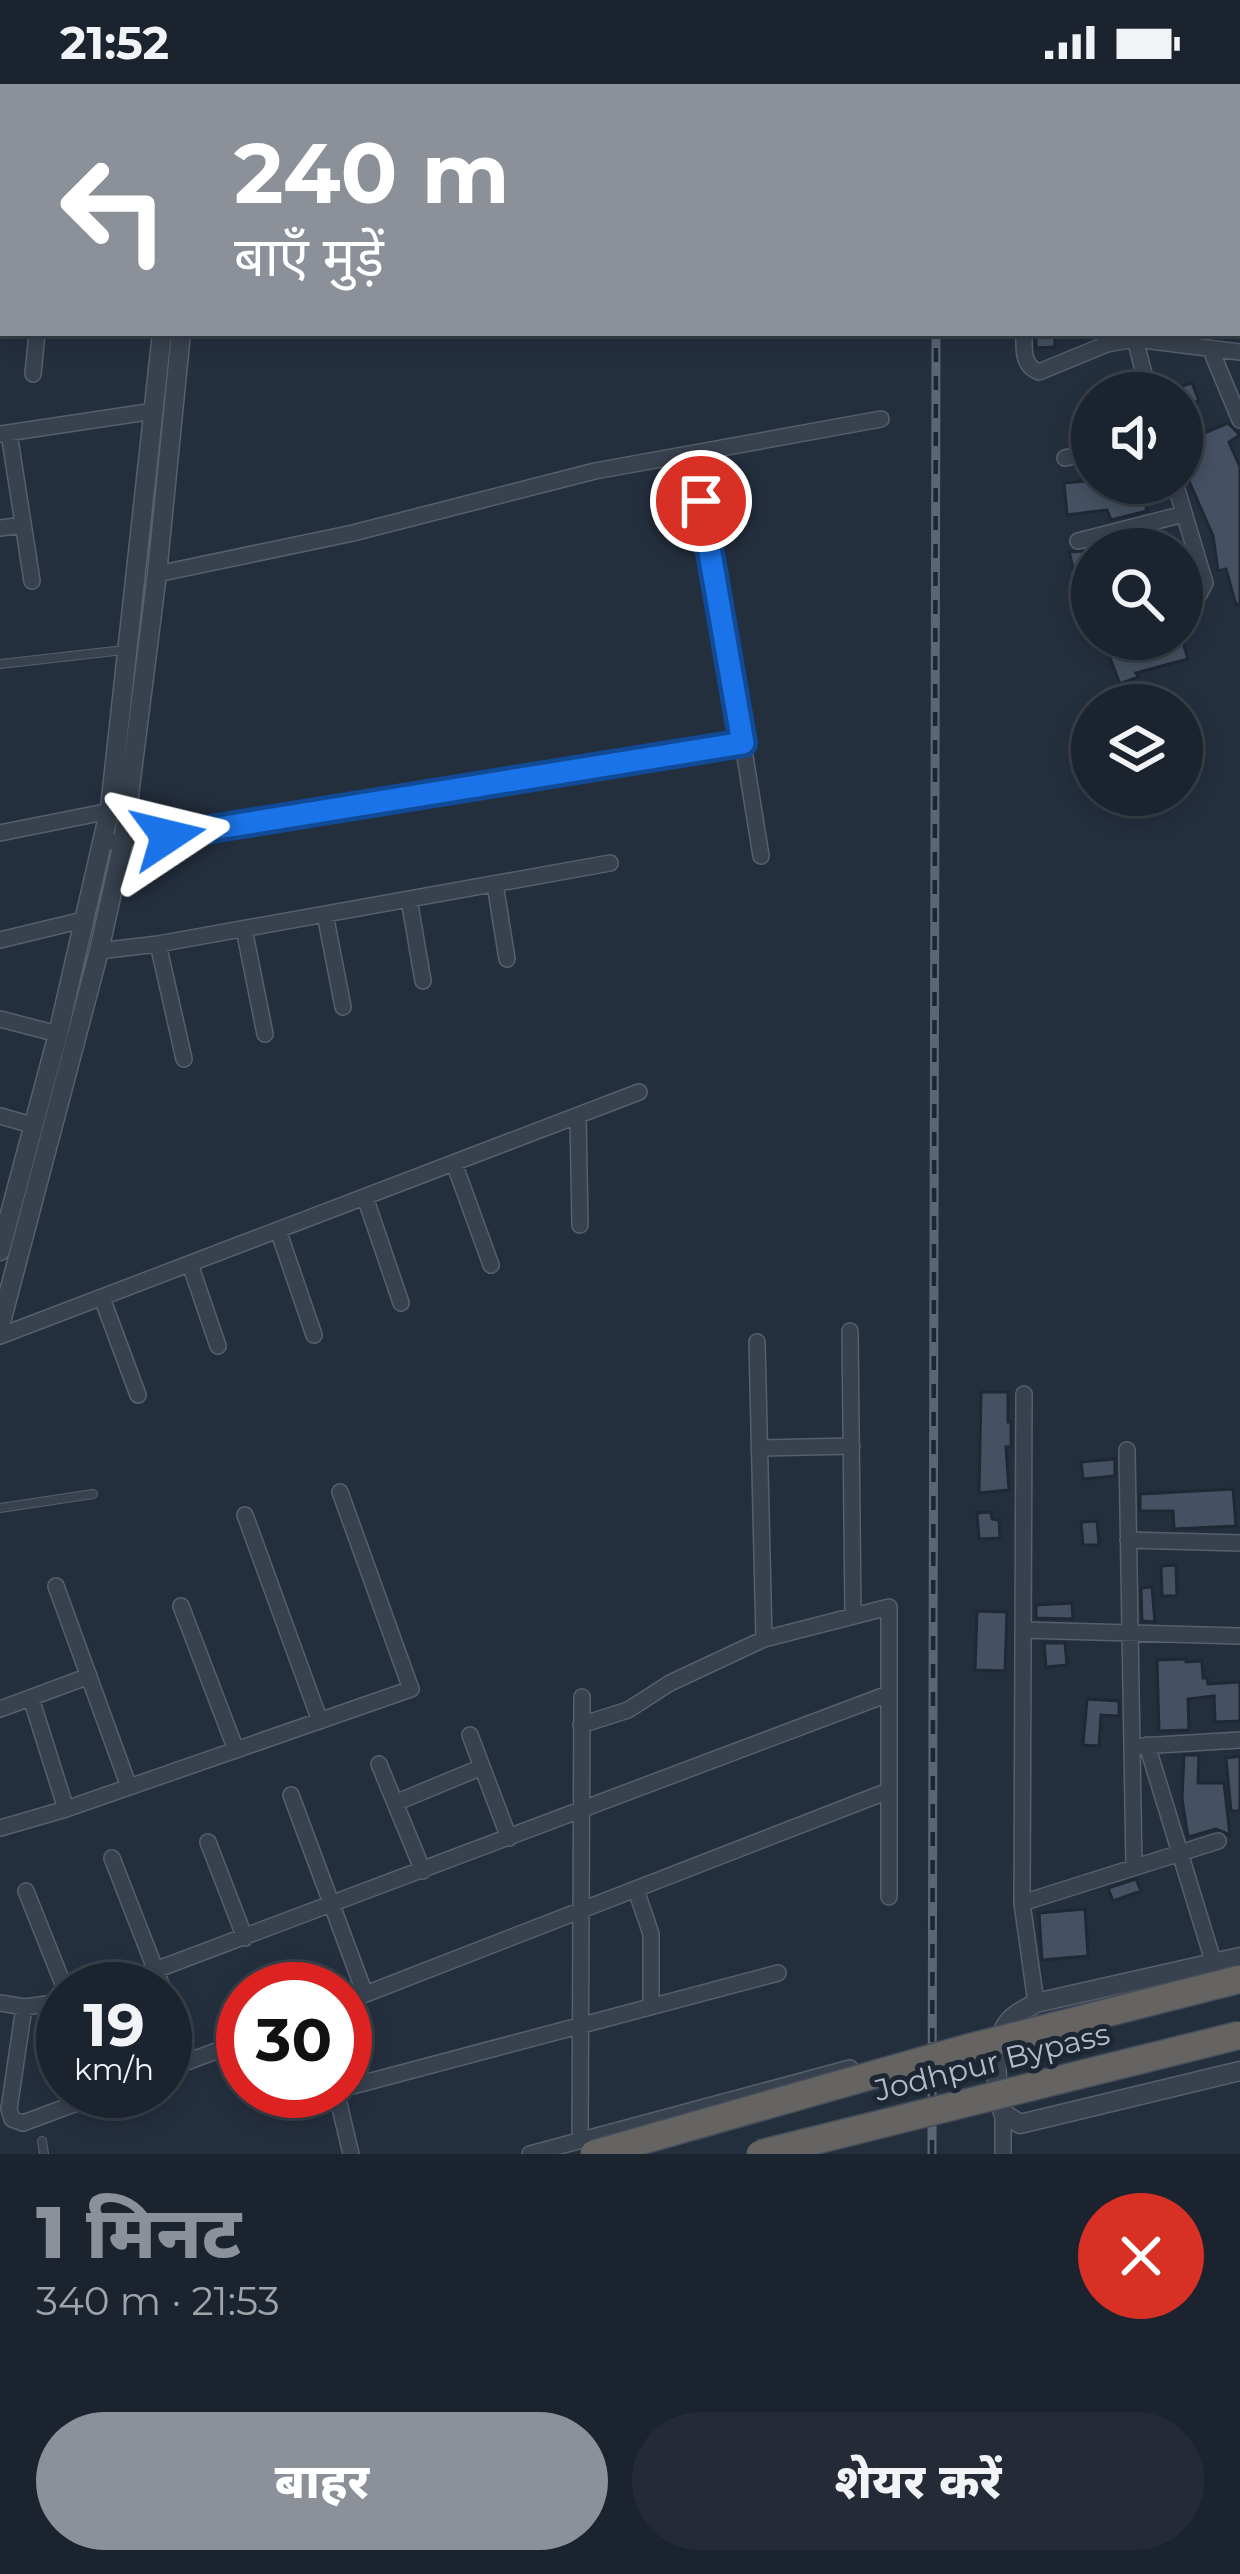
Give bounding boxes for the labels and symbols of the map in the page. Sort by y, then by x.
pin [650,450,752,552]
position arrow [105,773,231,899]
speed limit sign: 30 [216,1962,372,2118]
street label: Jodhpur Bypass [870,2015,1113,2109]

